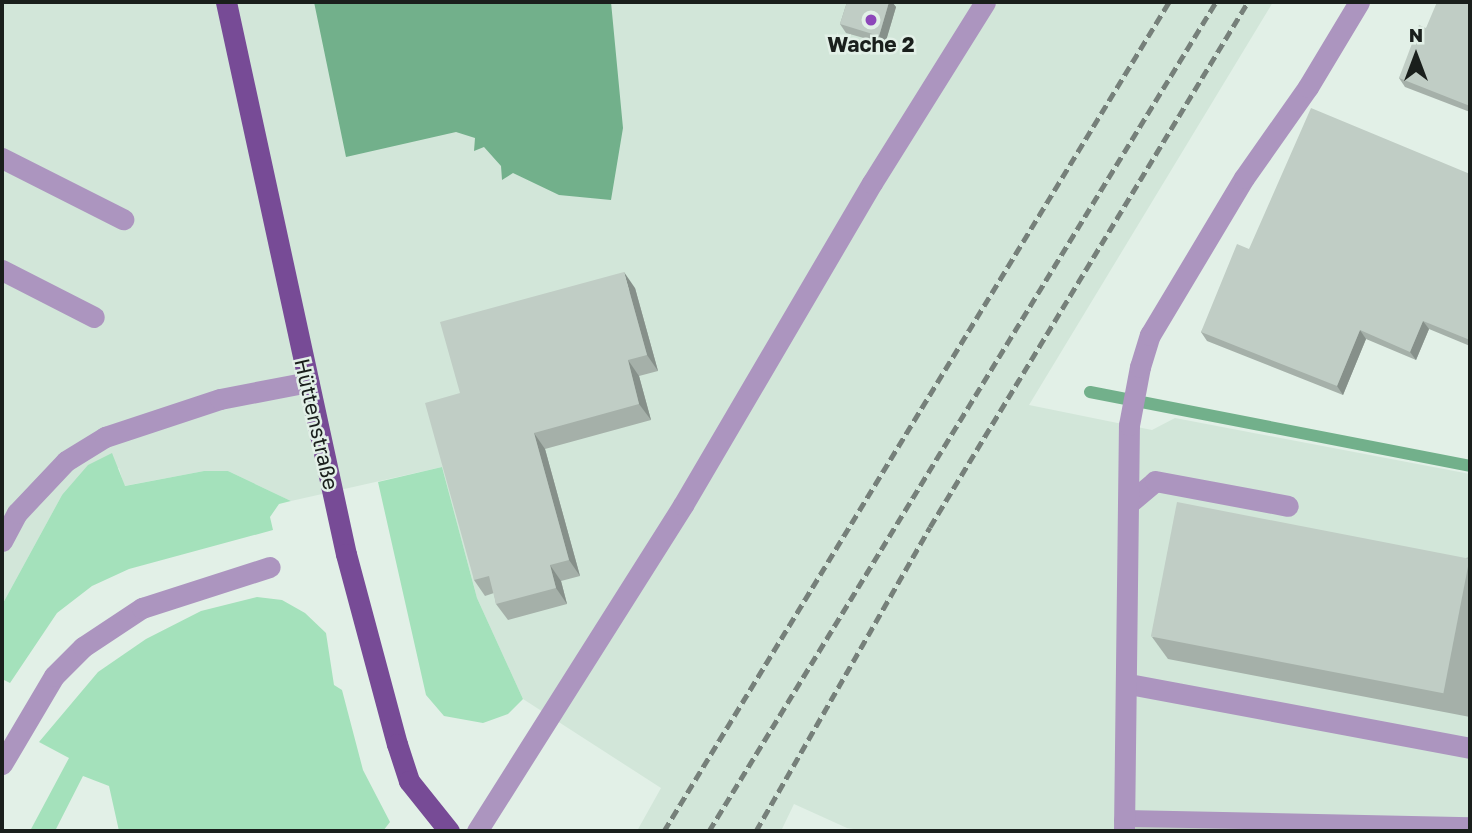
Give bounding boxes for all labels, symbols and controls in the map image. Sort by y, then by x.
marker: Wache 2 [863,12,879,28]
north arrow [1381,21,1451,91]
text: N [1409,23,1423,46]
place label: Wache 2 [827,31,915,57]
street label: Hüttenstraße [290,356,344,492]

